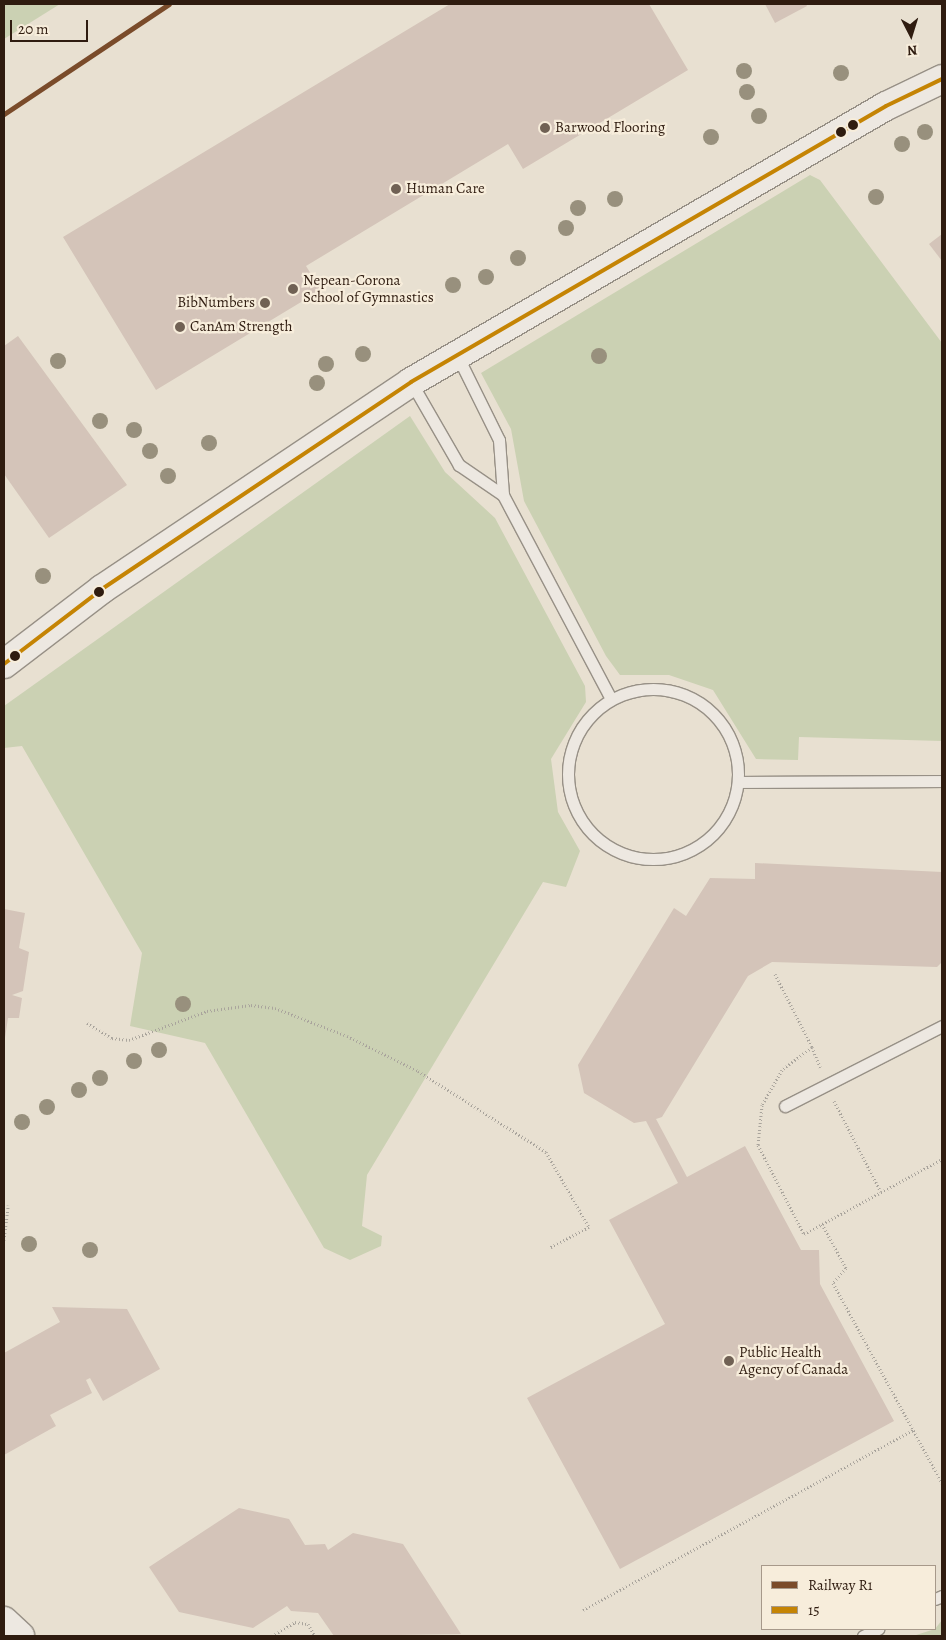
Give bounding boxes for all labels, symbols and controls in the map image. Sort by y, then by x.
scale bar [12,10,90,42]
north arrow [886,10,936,60]
text: 20 m [18,19,49,39]
text: N [906,41,918,60]
place label: Barwood Flooring [555,119,665,137]
unlabelled marker [848,120,858,130]
marker: Barwood Flooring [539,122,551,134]
unlabelled marker [836,127,846,137]
place label: Human Care [406,180,485,198]
marker: Human Care [390,183,402,195]
place label: Nepean-Corona School of Gymnastics [303,271,434,306]
marker: Nepean-Corona School of Gymnastics [287,283,299,295]
place label: BibNumbers [177,294,255,312]
marker: BibNumbers [259,297,271,309]
place label: CanAm Strength [190,318,292,336]
marker: CanAm Strength [174,321,186,333]
unlabelled marker [94,587,104,597]
unlabelled marker [10,651,20,661]
place label: Public Health Agency of Canada [739,1343,848,1378]
marker: Public Health Agency of Canada [723,1355,735,1367]
legend [761,1565,936,1630]
text: Railway R1 [808,1575,873,1595]
text: 15 [808,1600,820,1620]

